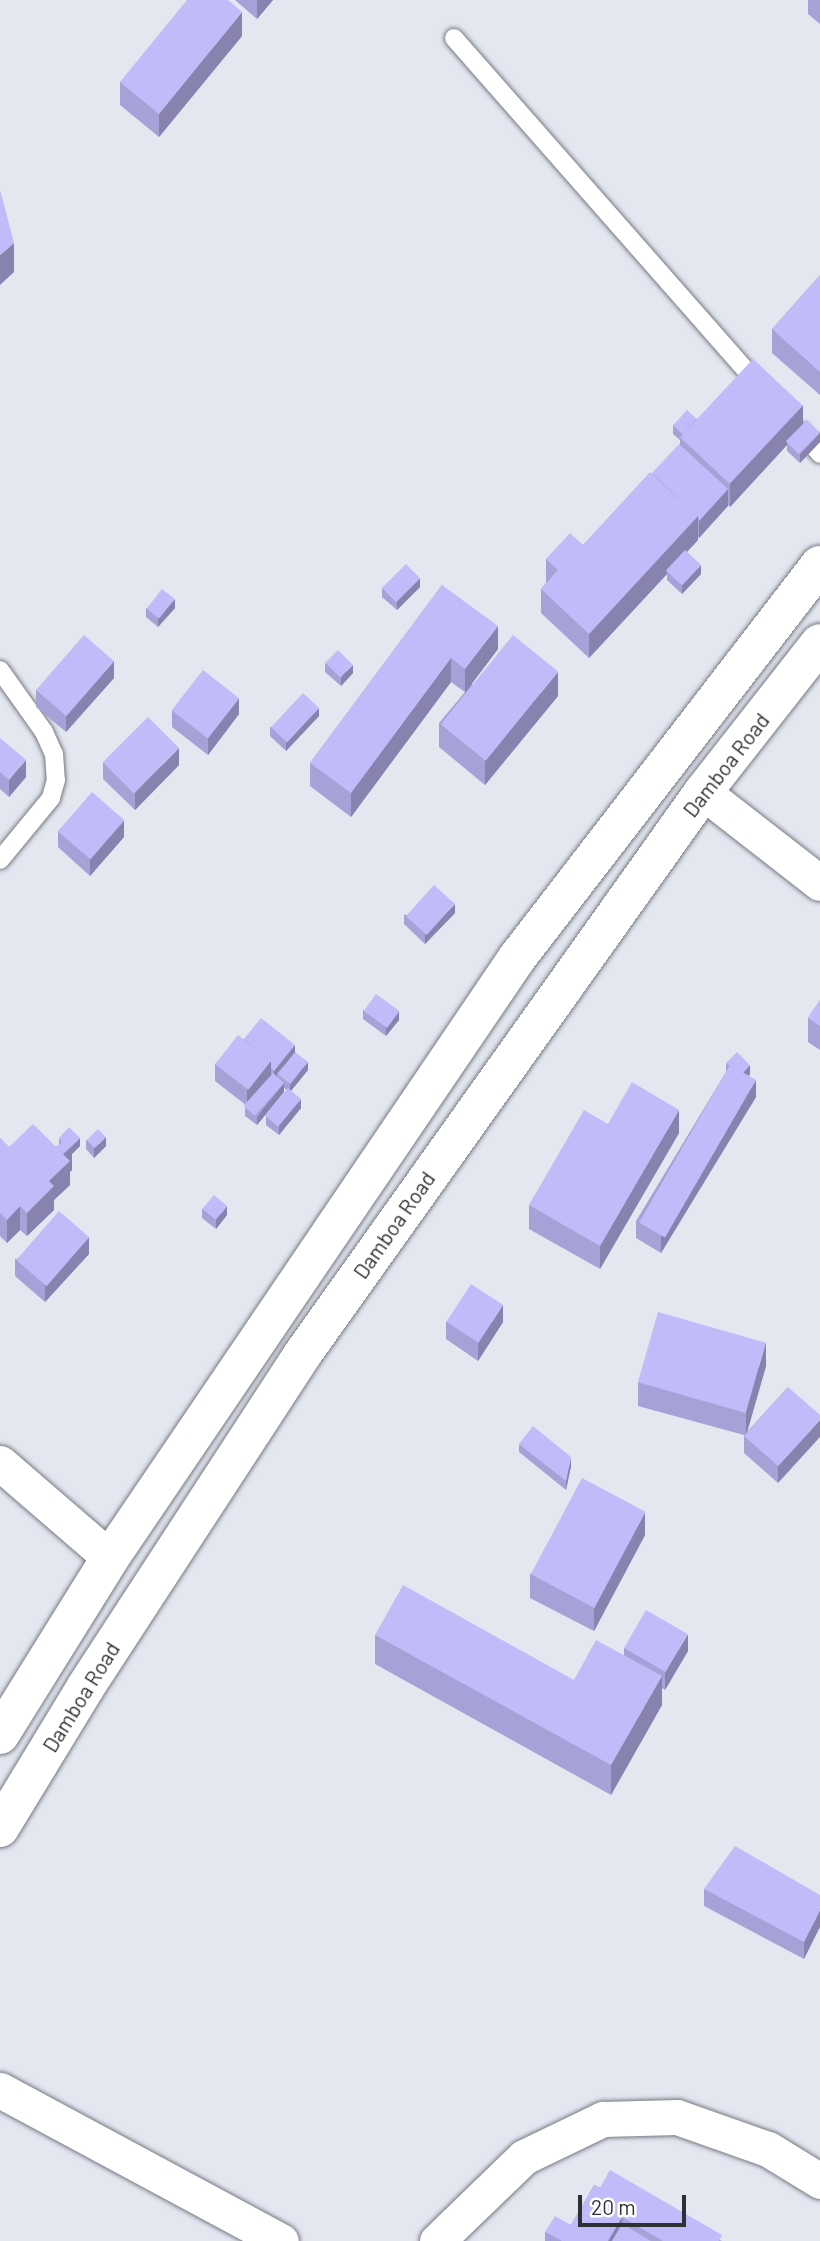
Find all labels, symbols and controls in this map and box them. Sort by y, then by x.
street label: Damboa Road [678,708,774,822]
street label: Damboa Road [348,1167,440,1283]
street label: Damboa Road [37,1637,125,1757]
scale bar [582,2182,690,2226]
text: 20 m [591,2194,636,2219]

